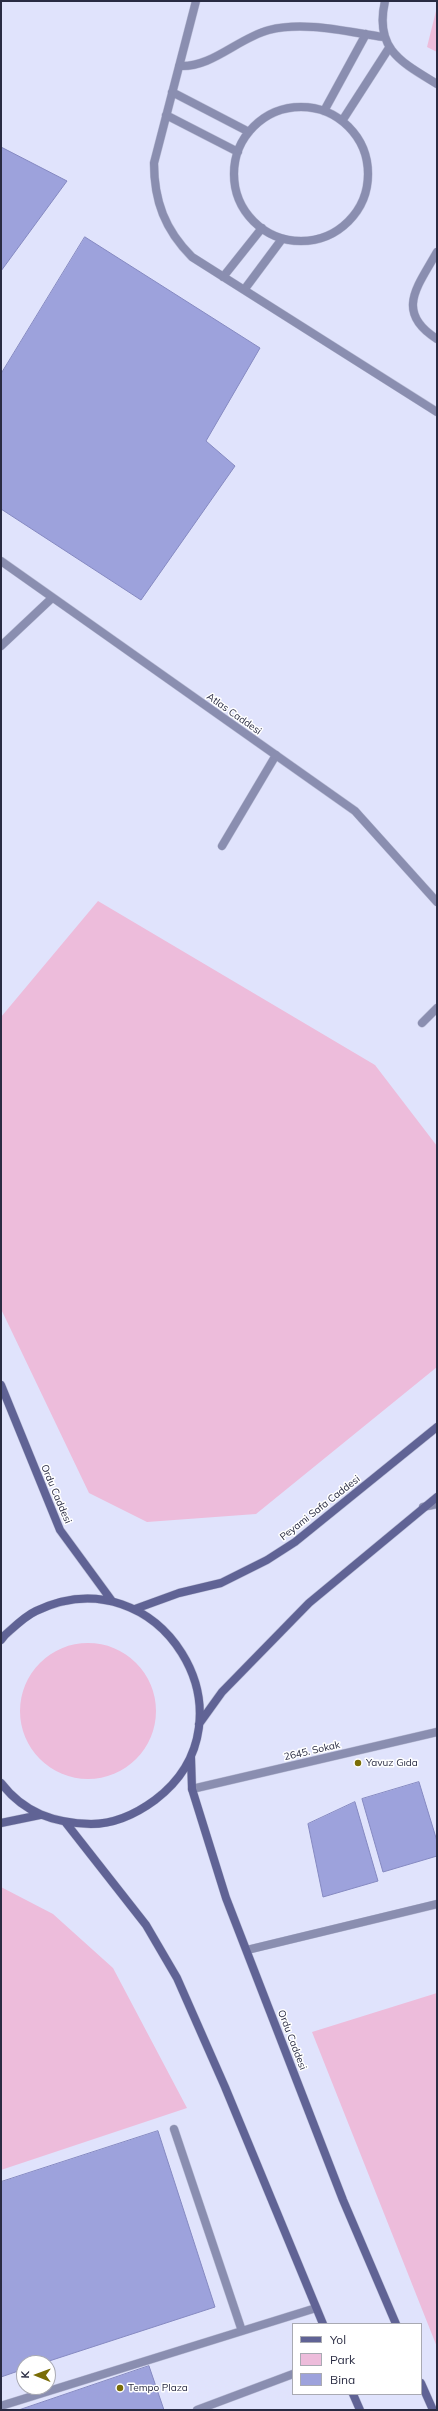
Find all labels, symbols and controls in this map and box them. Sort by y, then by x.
street label: Atlas Caddesi [204,691,264,737]
street label: Ordu Caddesi [38,1463,74,1525]
street label: Peyami Safa Caddesi [278,1473,362,1543]
street label: 2645. Sokak [283,1739,341,1763]
place label: Yavuz Gıda [366,1757,418,1769]
marker: Yavuz Gıda [353,1758,363,1768]
street label: Ordu Caddesi [275,2008,309,2072]
legend [292,2323,422,2395]
text: Yol [330,2332,346,2347]
text: Park [330,2352,355,2367]
north arrow [16,2355,56,2395]
text: K [18,2371,32,2379]
text: Bina [330,2372,355,2387]
place label: Tempo Plaza [128,2382,188,2394]
marker: Tempo Plaza [115,2383,125,2393]

